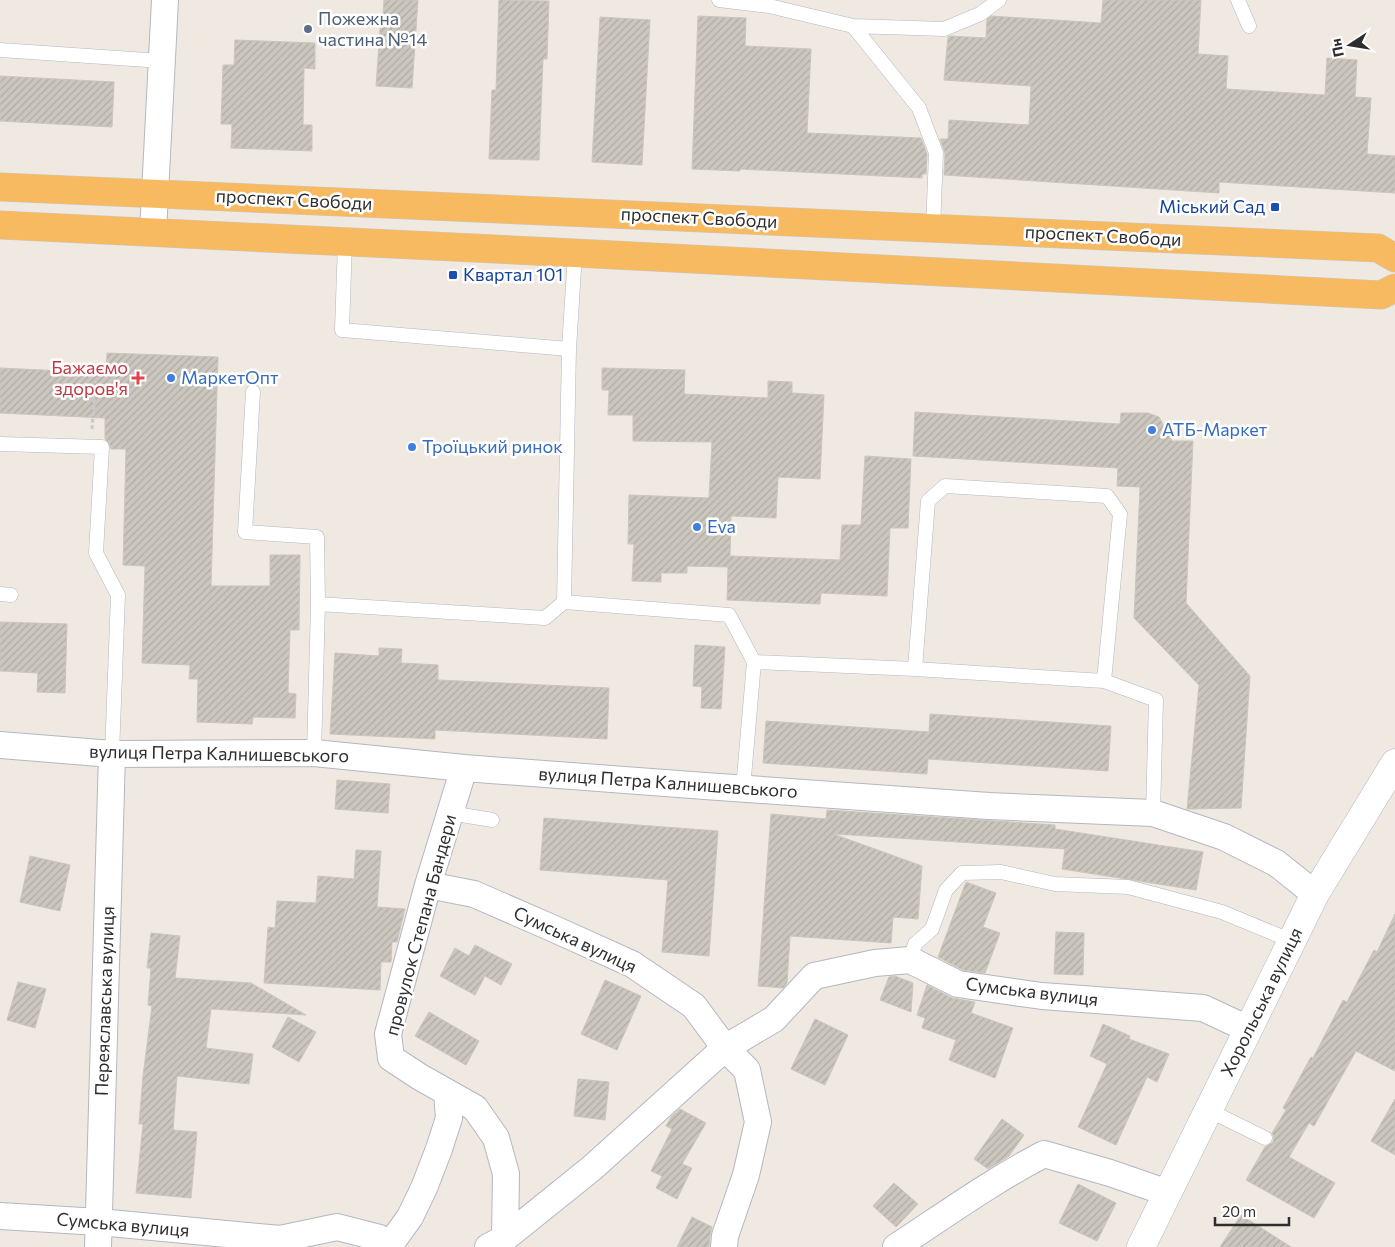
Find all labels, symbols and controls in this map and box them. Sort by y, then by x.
place label: Пожежна частина №14 [318,7,427,50]
north arrow [1325,20,1375,70]
marker: Пожежна частина №14 [302,23,314,35]
text: Пн [1327,37,1347,59]
street label: проспект Свободи [215,184,373,214]
place label: Міський Сад [1159,195,1265,217]
marker: Міський Сад [1269,201,1281,213]
street label: проспект Свободи [620,202,778,232]
street label: проспект Свободи [1024,220,1182,250]
place label: Квартал 101 [463,263,563,285]
marker: Квартал 101 [447,269,459,281]
place label: Бажаємо здоров'я [51,356,128,399]
place label: МаркетОпт [181,366,279,388]
marker: Бажаємо здоров'я [132,372,144,384]
marker: МаркетОпт [165,372,177,384]
place label: АТБ-Маркет [1162,418,1268,440]
marker: АТБ-Маркет [1146,424,1158,436]
place label: Троїцький ринок [422,435,563,457]
marker: Троїцький ринок [406,441,418,453]
place label: Eva [707,515,736,537]
marker: Eva [691,521,703,533]
street label: вулиця Петра Калнишевського [89,740,349,766]
street label: вулиця Петра Калнишевського [538,762,799,802]
street label: провулок Степана Бандери [380,812,460,1038]
street label: Сумська вулиця [510,901,641,977]
street label: Переяславська вулиця [90,906,118,1096]
street label: Хорольська вулиця [1216,924,1307,1079]
street label: Сумська вулиця [965,972,1100,1010]
scale bar [1215,1194,1289,1226]
text: 20 m [1222,1202,1256,1220]
street label: Сумська вулиця [56,1207,190,1241]

